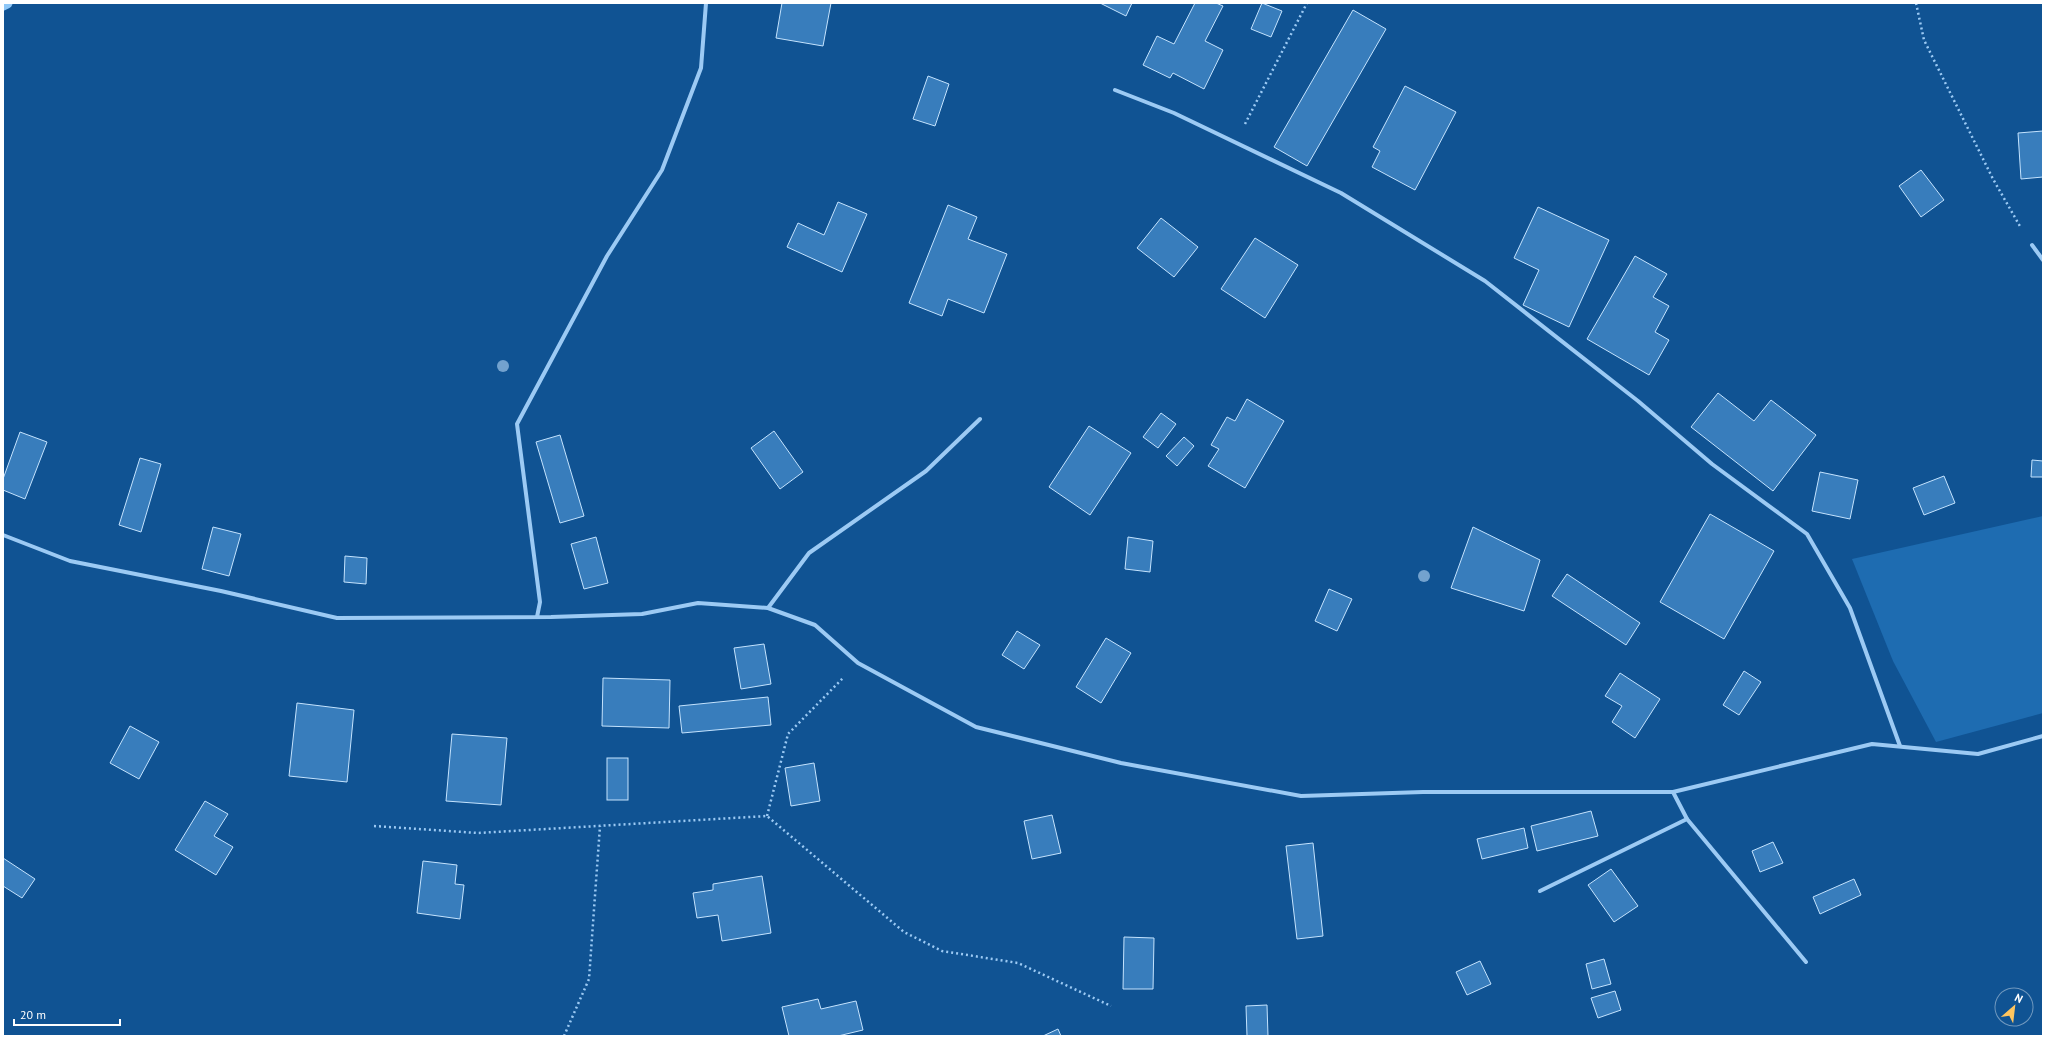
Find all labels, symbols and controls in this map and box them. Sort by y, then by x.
north arrow [1994,987,2034,1027]
text: N [2012,990,2025,1006]
scale bar [14,1001,120,1027]
text: 20 m [20,1007,46,1022]

